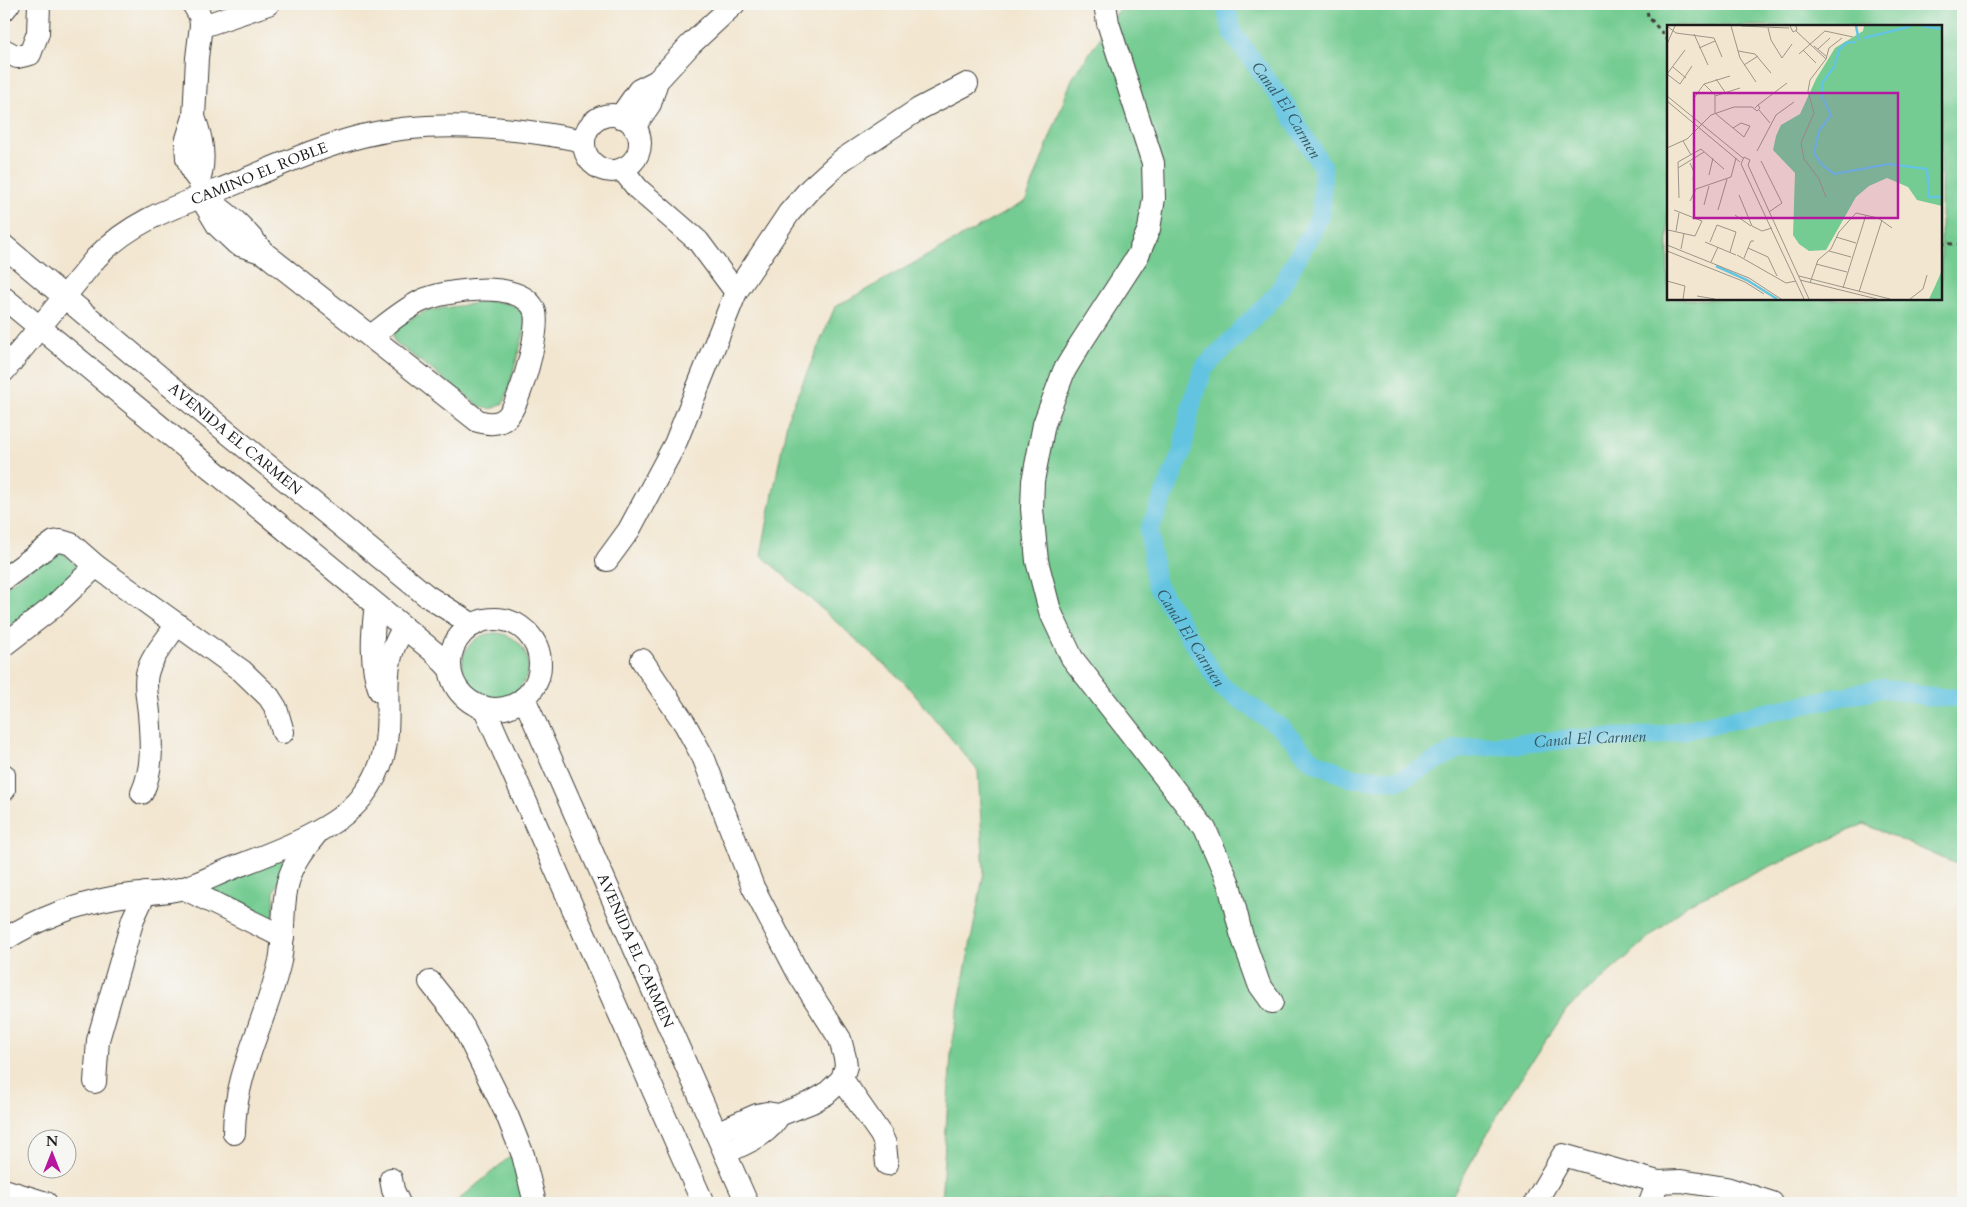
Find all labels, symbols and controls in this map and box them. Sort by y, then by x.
inset map [1667,25,1942,300]
water label: Canal El Carmen [1246,57,1326,163]
street label: CAMINO EL ROBLE [188,137,330,210]
street label: AVENIDA EL CARMEN [164,378,306,500]
water label: Canal El Carmen [1151,585,1230,691]
water label: Canal El Carmen [1533,725,1646,753]
street label: AVENIDA EL CARMEN [593,870,678,1031]
north arrow [28,1130,78,1180]
text: N [46,1132,58,1151]

